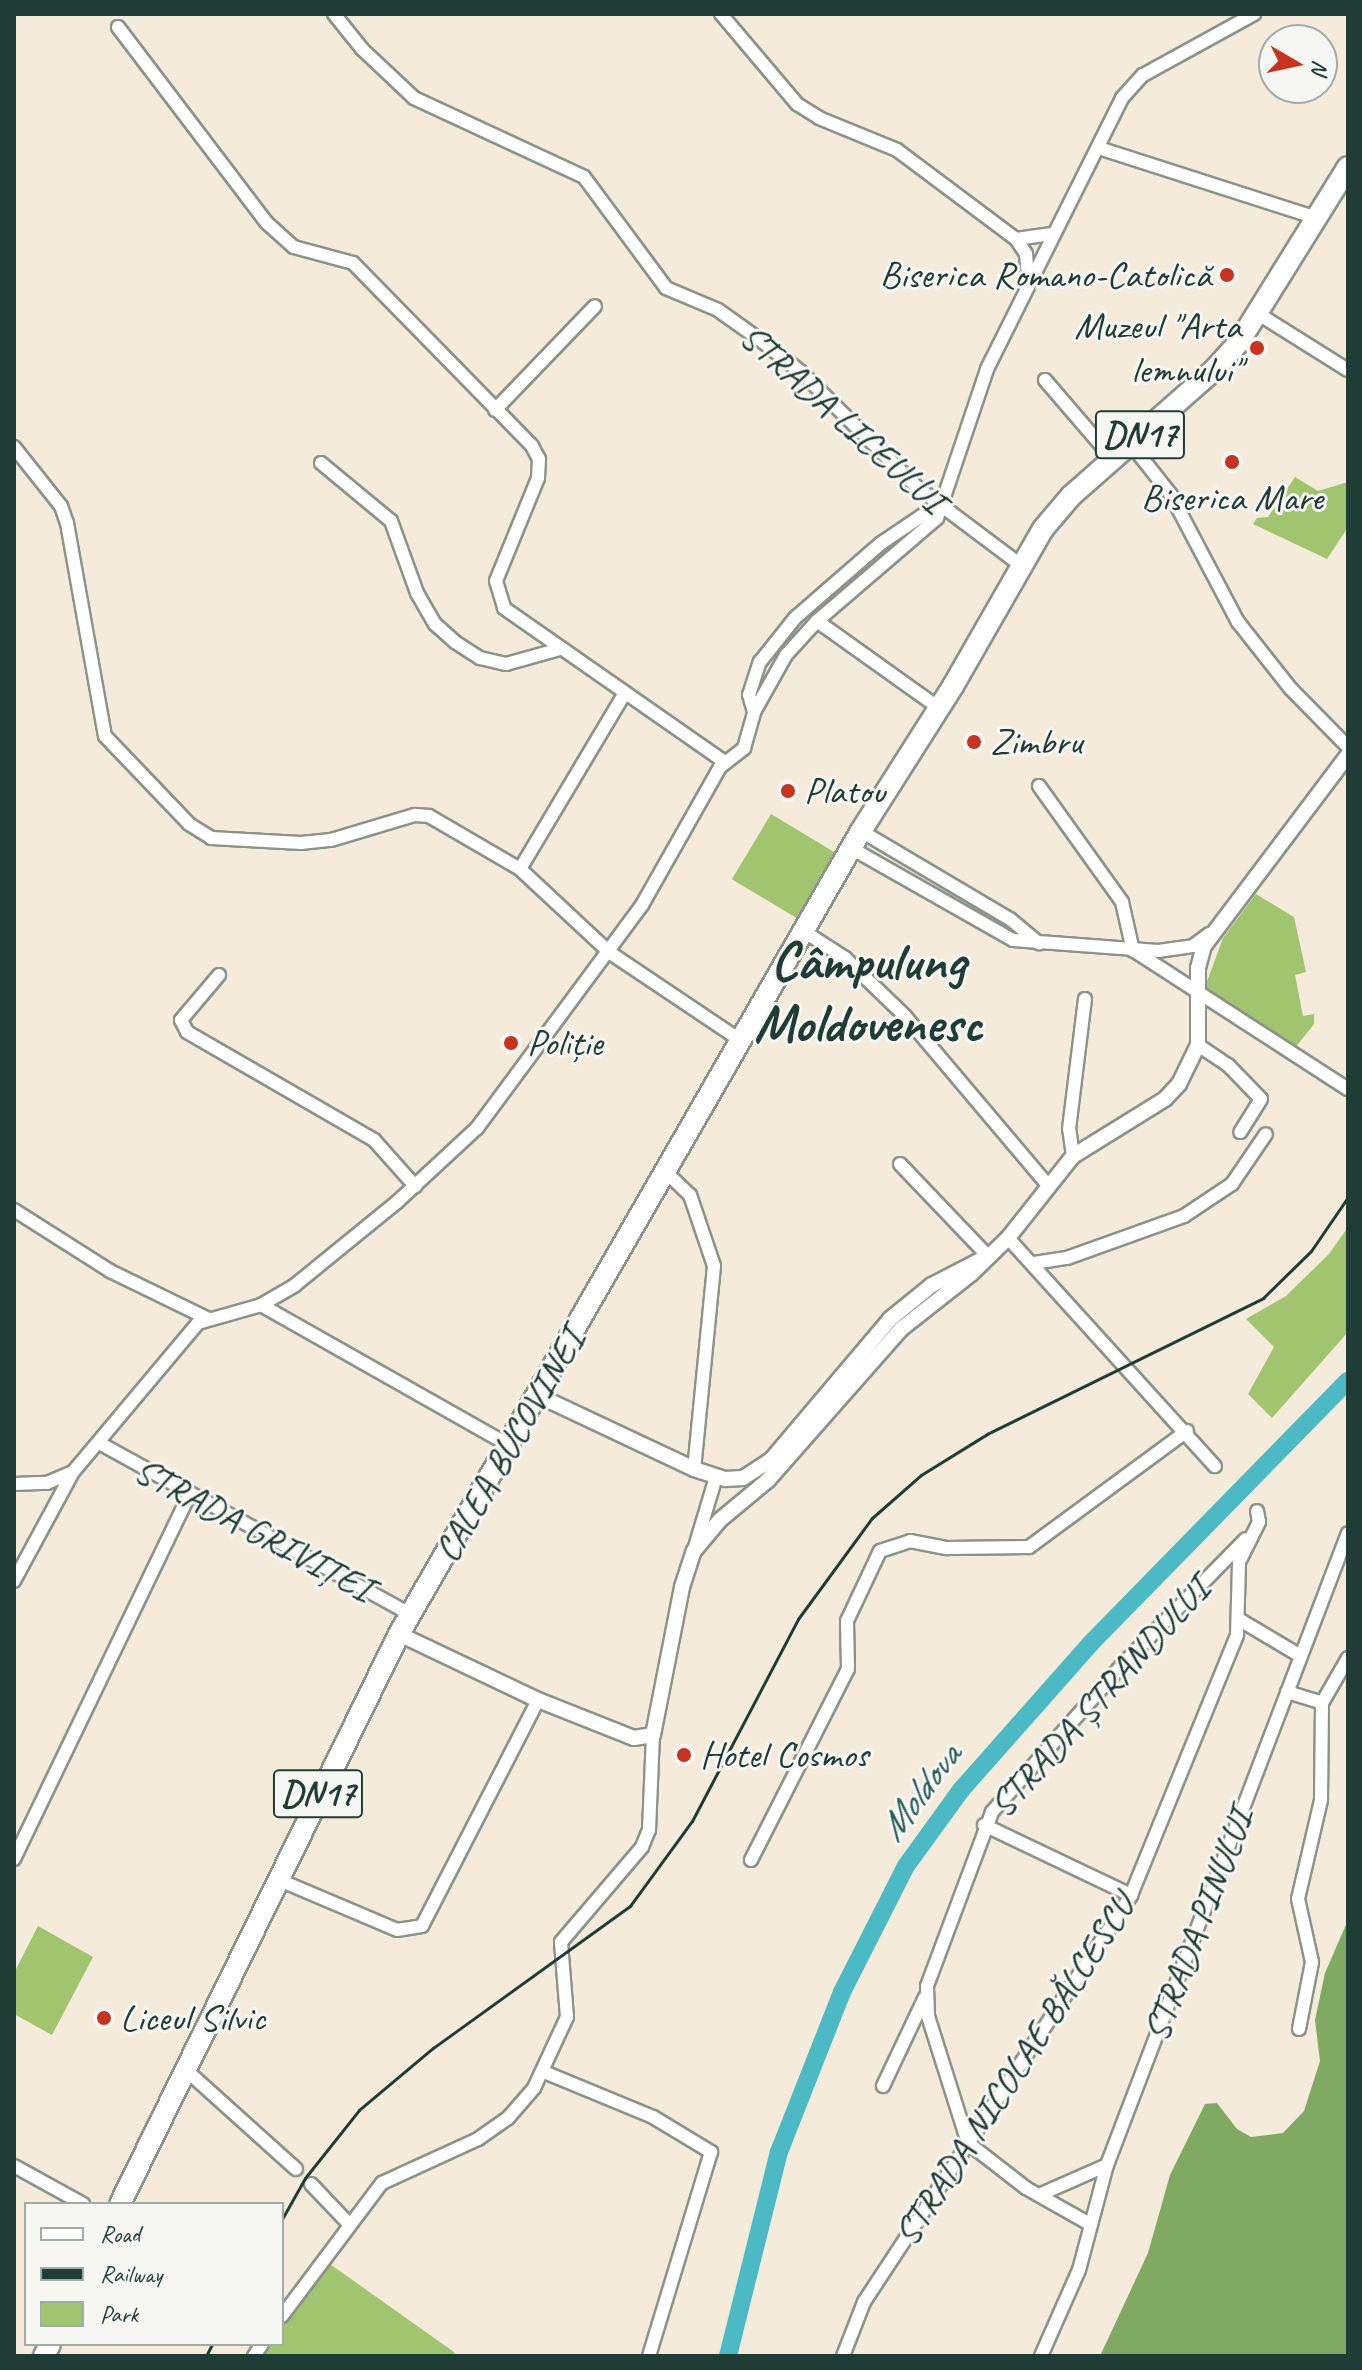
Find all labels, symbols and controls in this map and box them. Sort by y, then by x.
north arrow [1258,24,1338,104]
text: N [1305,59,1335,76]
place label: Biserica Romano-Catolică [880,252,1211,298]
marker: Biserica Romano-Catolică [1218,266,1236,284]
place label: Muzeul "Arta lemnului" [1074,303,1241,392]
street label: STRADA LICEULUI [732,315,954,521]
marker: Muzeul "Arta lemnului" [1248,339,1266,357]
road number: DN17 [1094,403,1186,467]
marker: Biserica Mare [1223,453,1241,471]
place label: Biserica Mare [1140,475,1324,521]
place label: Zimbru [990,719,1082,765]
marker: Zimbru [965,733,983,751]
place label: Platou [804,768,885,814]
marker: Platou [779,782,797,800]
district label: Câmpulung Moldovenesc [754,929,982,1056]
place label: Poliție [527,1020,602,1066]
marker: Poliție [502,1034,520,1052]
street label: CALEA BUCOVINEI [424,1320,594,1570]
street label: STRADA GRIVIȚEI [127,1447,381,1611]
street label: STRADA ȘTRANDULUI [979,1567,1219,1827]
place label: Hotel Cosmos [700,1732,869,1778]
water label: Moldova [867,1734,971,1850]
marker: Hotel Cosmos [675,1746,693,1764]
road number: DN17 [272,1762,364,1826]
street label: STRADA PINULUI [1133,1802,1263,2048]
street label: STRADA NICOLAE BĂLCESCU [884,1886,1144,2254]
place label: Liceul Silvic [120,1995,266,2041]
marker: Liceul Silvic [95,2009,113,2027]
legend [24,2202,284,2346]
text: Road [100,2219,140,2249]
text: Railway [100,2259,162,2289]
text: Park [100,2299,138,2329]

